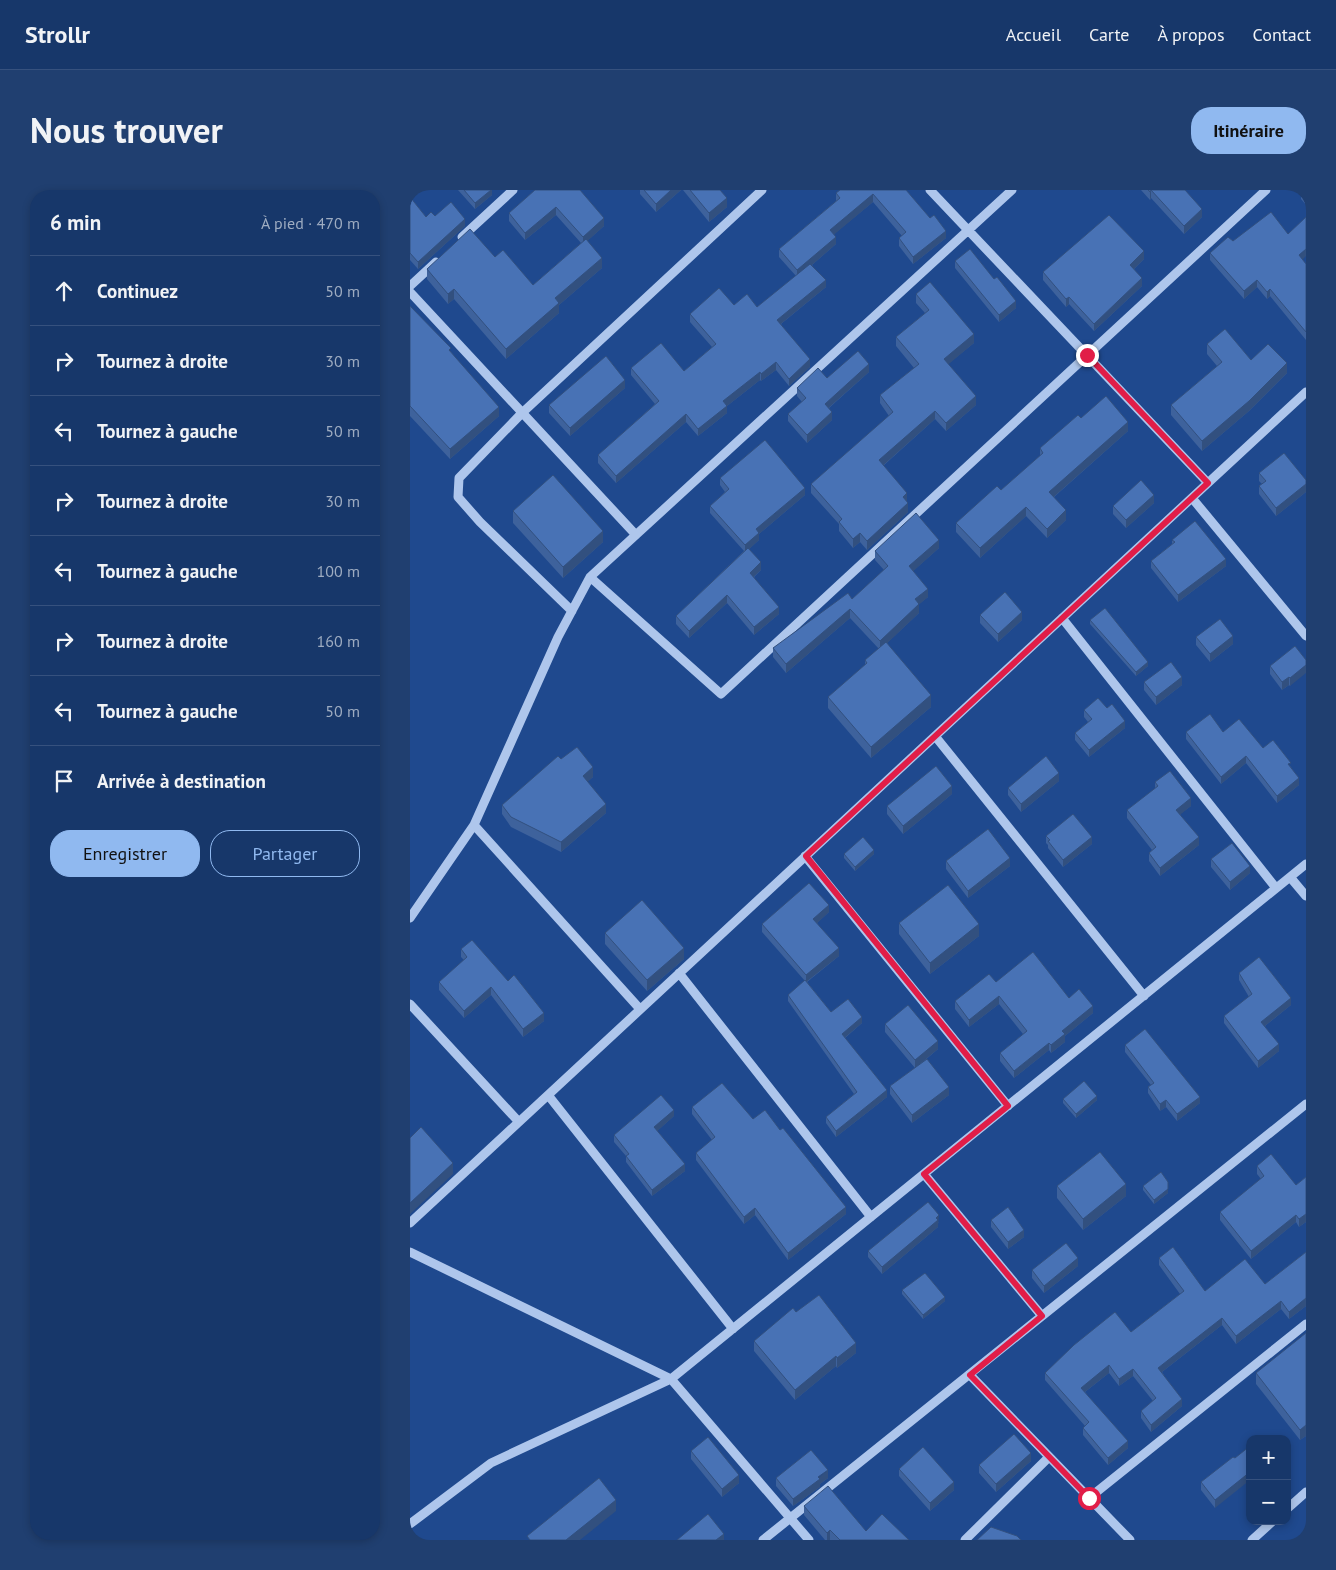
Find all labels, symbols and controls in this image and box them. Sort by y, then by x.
text: Strollr [25,19,90,50]
text: Accueil [1006,23,1061,46]
text: Carte [1089,23,1130,46]
text: À propos [1158,23,1225,46]
text: Contact [1253,23,1311,46]
text: Nous trouver [30,107,223,153]
button: Itinéraire [1191,107,1306,154]
text: 6 min [50,209,101,236]
text: À pied · 470 m [261,213,360,233]
icon: ahead [50,277,78,305]
text: Continuez [97,279,178,303]
text: 50 m [325,281,360,301]
route end [1076,344,1099,367]
icon: right [50,347,78,375]
text: Tournez à droite [97,349,228,373]
text: 30 m [325,351,360,371]
icon: left [50,417,78,445]
text: Tournez à gauche [97,419,238,443]
text: 50 m [325,421,360,441]
icon: right [50,487,78,515]
text: Tournez à droite [97,489,228,513]
text: 30 m [325,491,360,511]
icon: left [50,557,78,585]
text: Tournez à gauche [97,559,238,583]
text: 100 m [317,561,360,581]
icon: right [50,627,78,655]
text: Tournez à droite [97,629,228,653]
text: 160 m [317,631,360,651]
icon: left [50,697,78,725]
text: Tournez à gauche [97,699,238,723]
text: 50 m [325,701,360,721]
icon: arrive [50,767,78,795]
text: Arrivée à destination [97,769,266,793]
button: Enregistrer [50,830,200,877]
button: Partager [210,830,360,877]
map controls [1246,1435,1291,1525]
button: + [1246,1435,1291,1480]
button: − [1246,1480,1291,1525]
route start [1078,1487,1101,1510]

